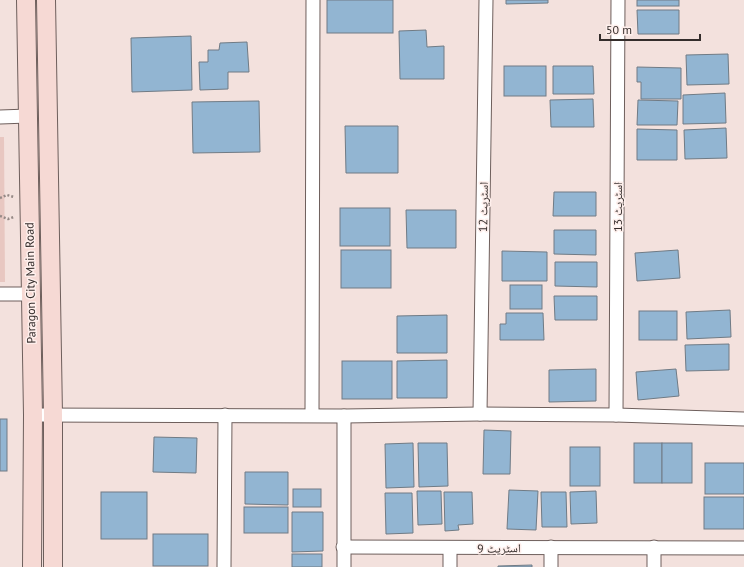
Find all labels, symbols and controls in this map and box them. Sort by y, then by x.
scale bar [600,16,700,42]
text: 50 m [606,22,632,37]
street label: اسٹریٹ 12 [475,182,491,232]
street label: اسٹریٹ 13 [610,182,625,232]
street label: Paragon City Main Road [21,222,39,344]
street label: اسٹریٹ 9 [477,540,521,556]

